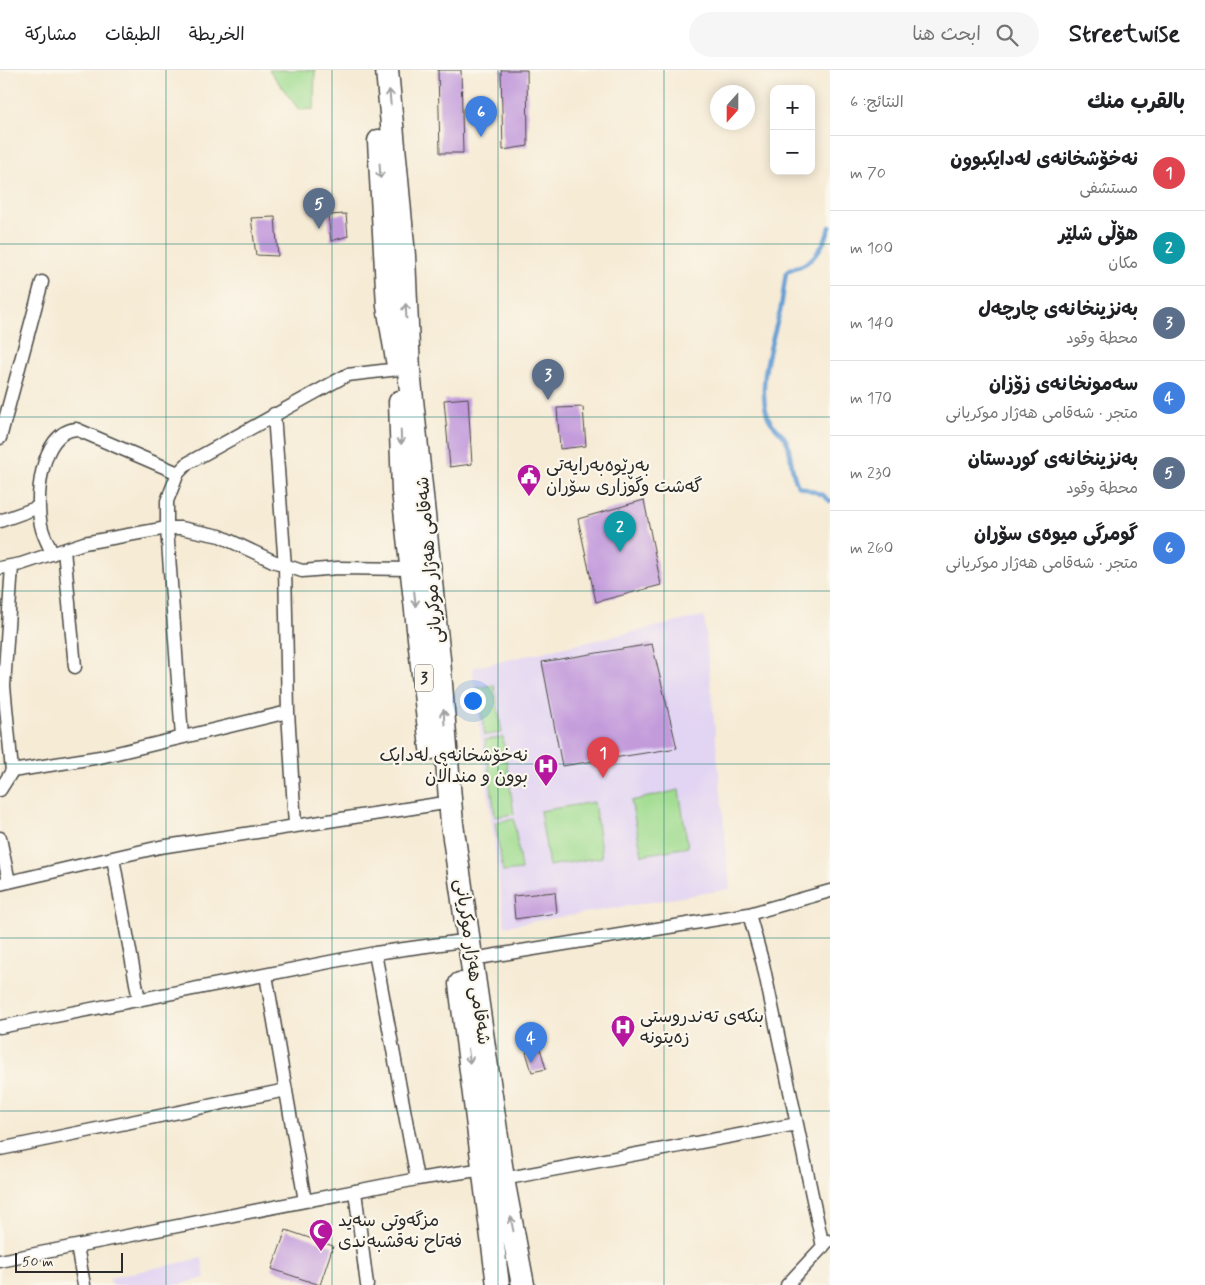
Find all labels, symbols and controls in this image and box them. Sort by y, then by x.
search box [689,12,1039,57]
text: Streetwise [1069,19,1180,50]
icon: search [993,21,1021,49]
text: ابحث هنا [912,22,981,47]
text: مشاركة [25,23,77,47]
text: الطبقات [105,23,161,47]
text: الخريطة [189,23,245,47]
north arrow [710,85,755,130]
map controls [770,85,815,175]
button: + [770,85,815,130]
text: بالقرب منك [1087,88,1185,116]
one-way arrow [385,89,394,105]
text: النتائج: 6 [850,92,904,113]
pin: 6 [465,96,497,137]
button: − [770,130,815,175]
text: نەخۆشخانەی لەدایکبوون [950,147,1138,172]
one-way arrow [376,163,385,179]
text: 70 m [850,163,886,184]
text: 1 [1165,163,1173,184]
text: مستشفى [1079,178,1138,199]
pin: 5 [303,188,335,229]
text: هۆڵی شلێر [1059,222,1138,247]
text: 100 m [850,238,893,259]
text: 2 [1165,238,1173,259]
text: مكان [1108,253,1138,274]
text: بەنزینخانەی چارچەل [978,297,1138,322]
one-way arrow [402,303,411,319]
text: 140 m [850,313,894,334]
text: 3 [1165,313,1173,334]
text: محطة وقود [1066,328,1138,349]
pin: 3 [532,359,564,400]
text: سەمونخانەی زۆزان [989,372,1138,397]
text: 170 m [850,388,892,409]
text: 4 [1164,388,1174,409]
text: متجر · شەقامی ھەژار موکریانی [946,403,1138,424]
one-way arrow [396,428,406,445]
text: بەنزینخانەی كوردستان [968,447,1138,472]
place label: بەڕێوەبەرایەتی گەشت وگوزاری سۆران [546,454,703,499]
public building icon: بەڕێوەبەرایەتی گەشت وگوزاری سۆران [516,463,542,497]
text: 230 m [850,463,891,484]
text: 5 [1164,463,1174,484]
street label: شەقامی ھەژار موکریانی [411,476,449,644]
text: محطة وقود [1066,478,1138,499]
pin: 2 [604,511,636,552]
text: گومرگی میوەی سۆران [974,522,1138,547]
text: 260 m [850,538,893,559]
text: 6 [1165,538,1173,559]
text: متجر · شەقامی ھەژار موکریانی [946,553,1138,574]
one-way arrow [410,591,420,607]
road number: 3 [415,664,433,692]
your location [460,688,486,714]
one-way arrow [439,709,448,725]
pin: 1 [587,737,619,778]
place label: نەخۆشخانەی لەدایک بوون و منداڵان [379,744,528,789]
hospital icon: نەخۆشخانەی لەدایک بوون و منداڵان [533,753,559,787]
street label: شەقامی ھەژار موکریانی [448,877,496,1047]
place label: بنکەی تەندروستی زەیتونە [640,1005,764,1050]
hospital icon: بنکەی تەندروستی زەیتونە [610,1014,636,1048]
pin: 4 [515,1022,547,1063]
one-way arrow [464,1047,474,1063]
place label: مزگەوتی سەید فەتاح نەقشبەندی [338,1209,462,1254]
one-way arrow [507,1217,516,1233]
mosque icon: مزگەوتی سەید فەتاح نەقشبەندی [308,1218,334,1252]
scale bar [15,1250,122,1273]
text: 50 m [22,1253,53,1271]

